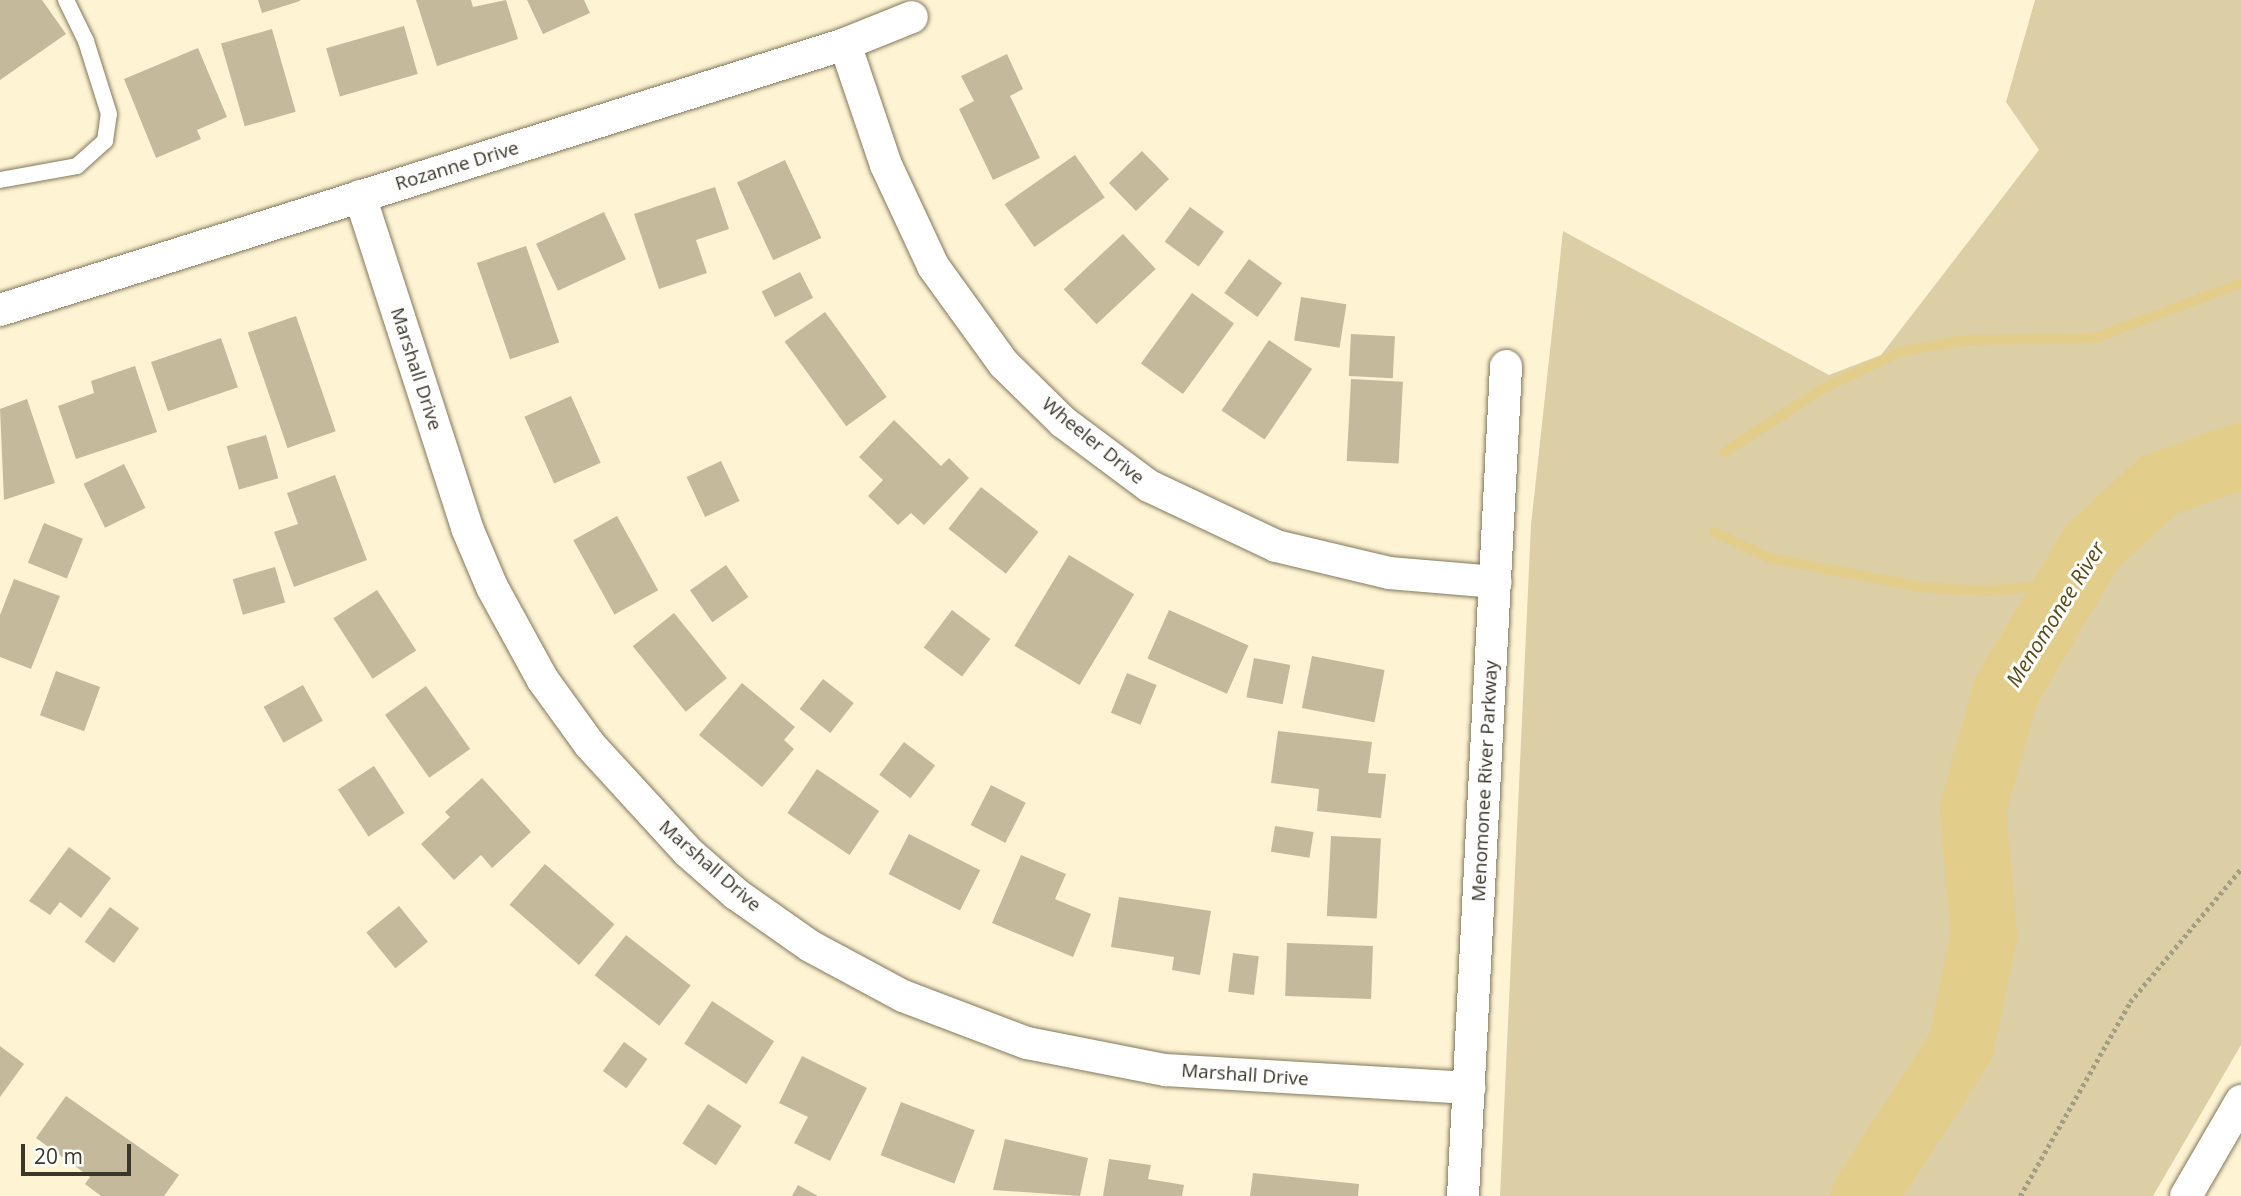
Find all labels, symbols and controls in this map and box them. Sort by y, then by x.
street label: Rozanne Drive [392,136,522,196]
street label: Marshall Drive [385,305,447,433]
street label: Wheeler Drive [1037,393,1149,489]
water label: Menomonee River [2000,537,2110,691]
street label: Menomonee River Parkway [1467,660,1503,902]
street label: Marshall Drive [654,816,766,916]
street label: Marshall Drive [1181,1059,1309,1091]
scale bar [24,1130,135,1174]
text: 20 m [34,1142,83,1170]

